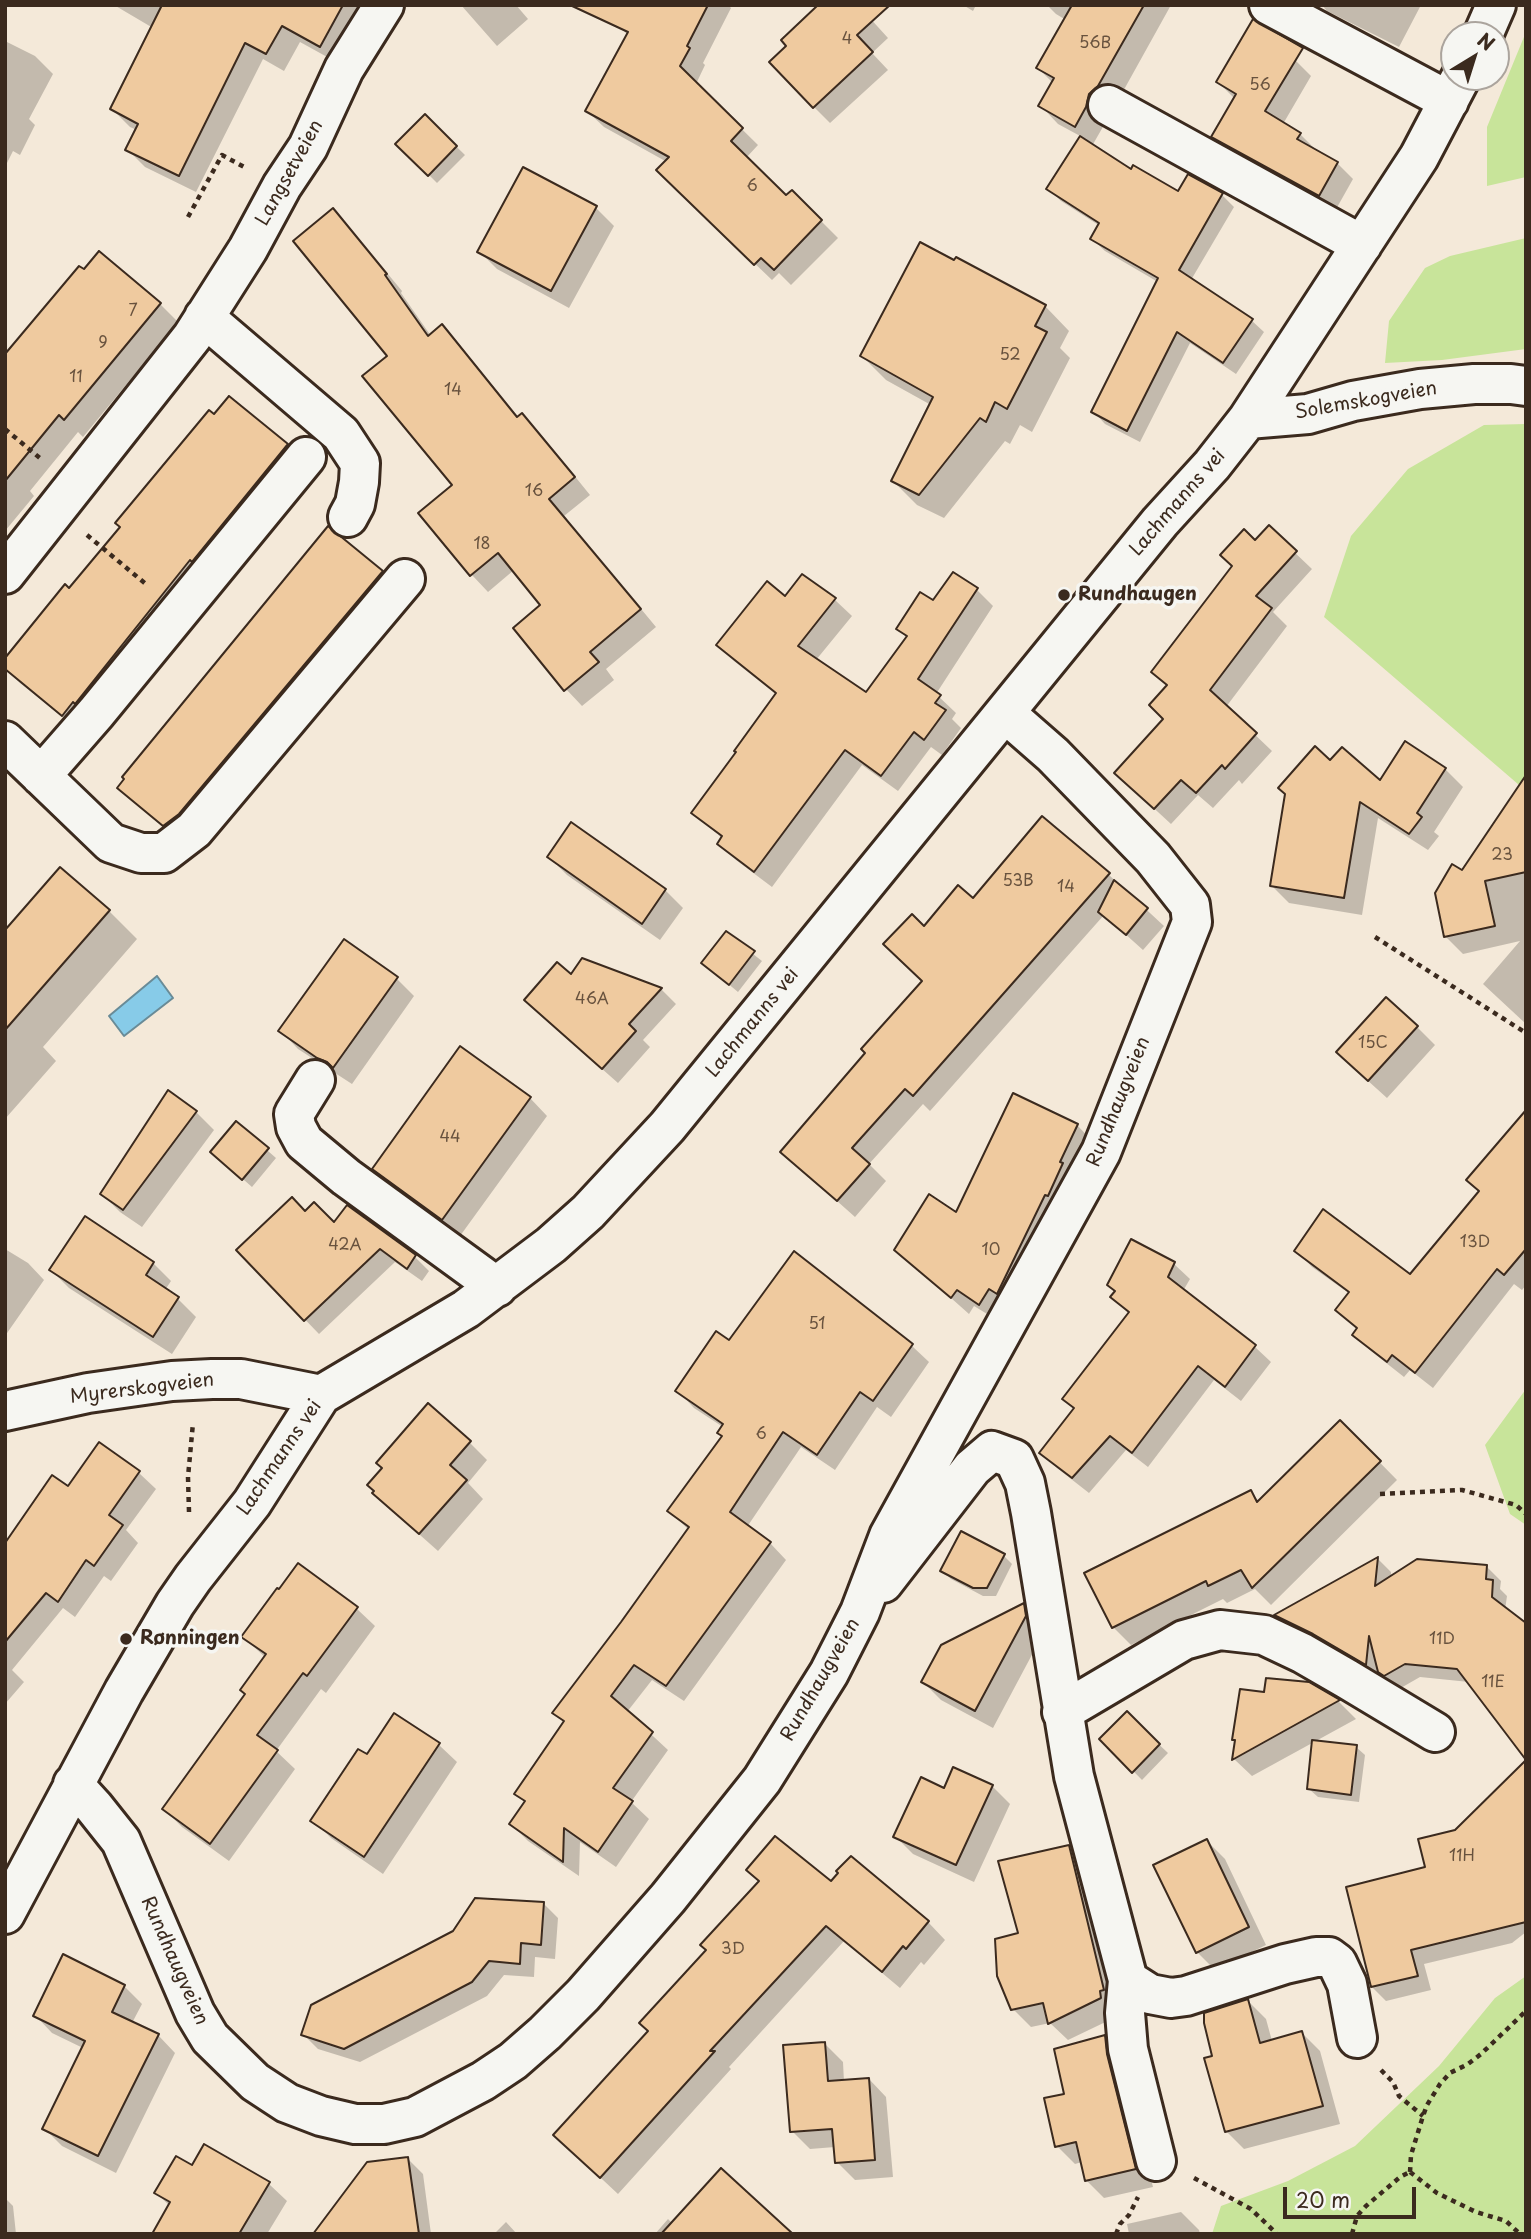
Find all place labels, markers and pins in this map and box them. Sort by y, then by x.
place label: Rundhaugen [1078,584,1197,606]
marker: Rundhaugen [1056,587,1072,603]
place label: Rønningen [140,1628,240,1650]
marker: Rønningen [118,1631,134,1647]

